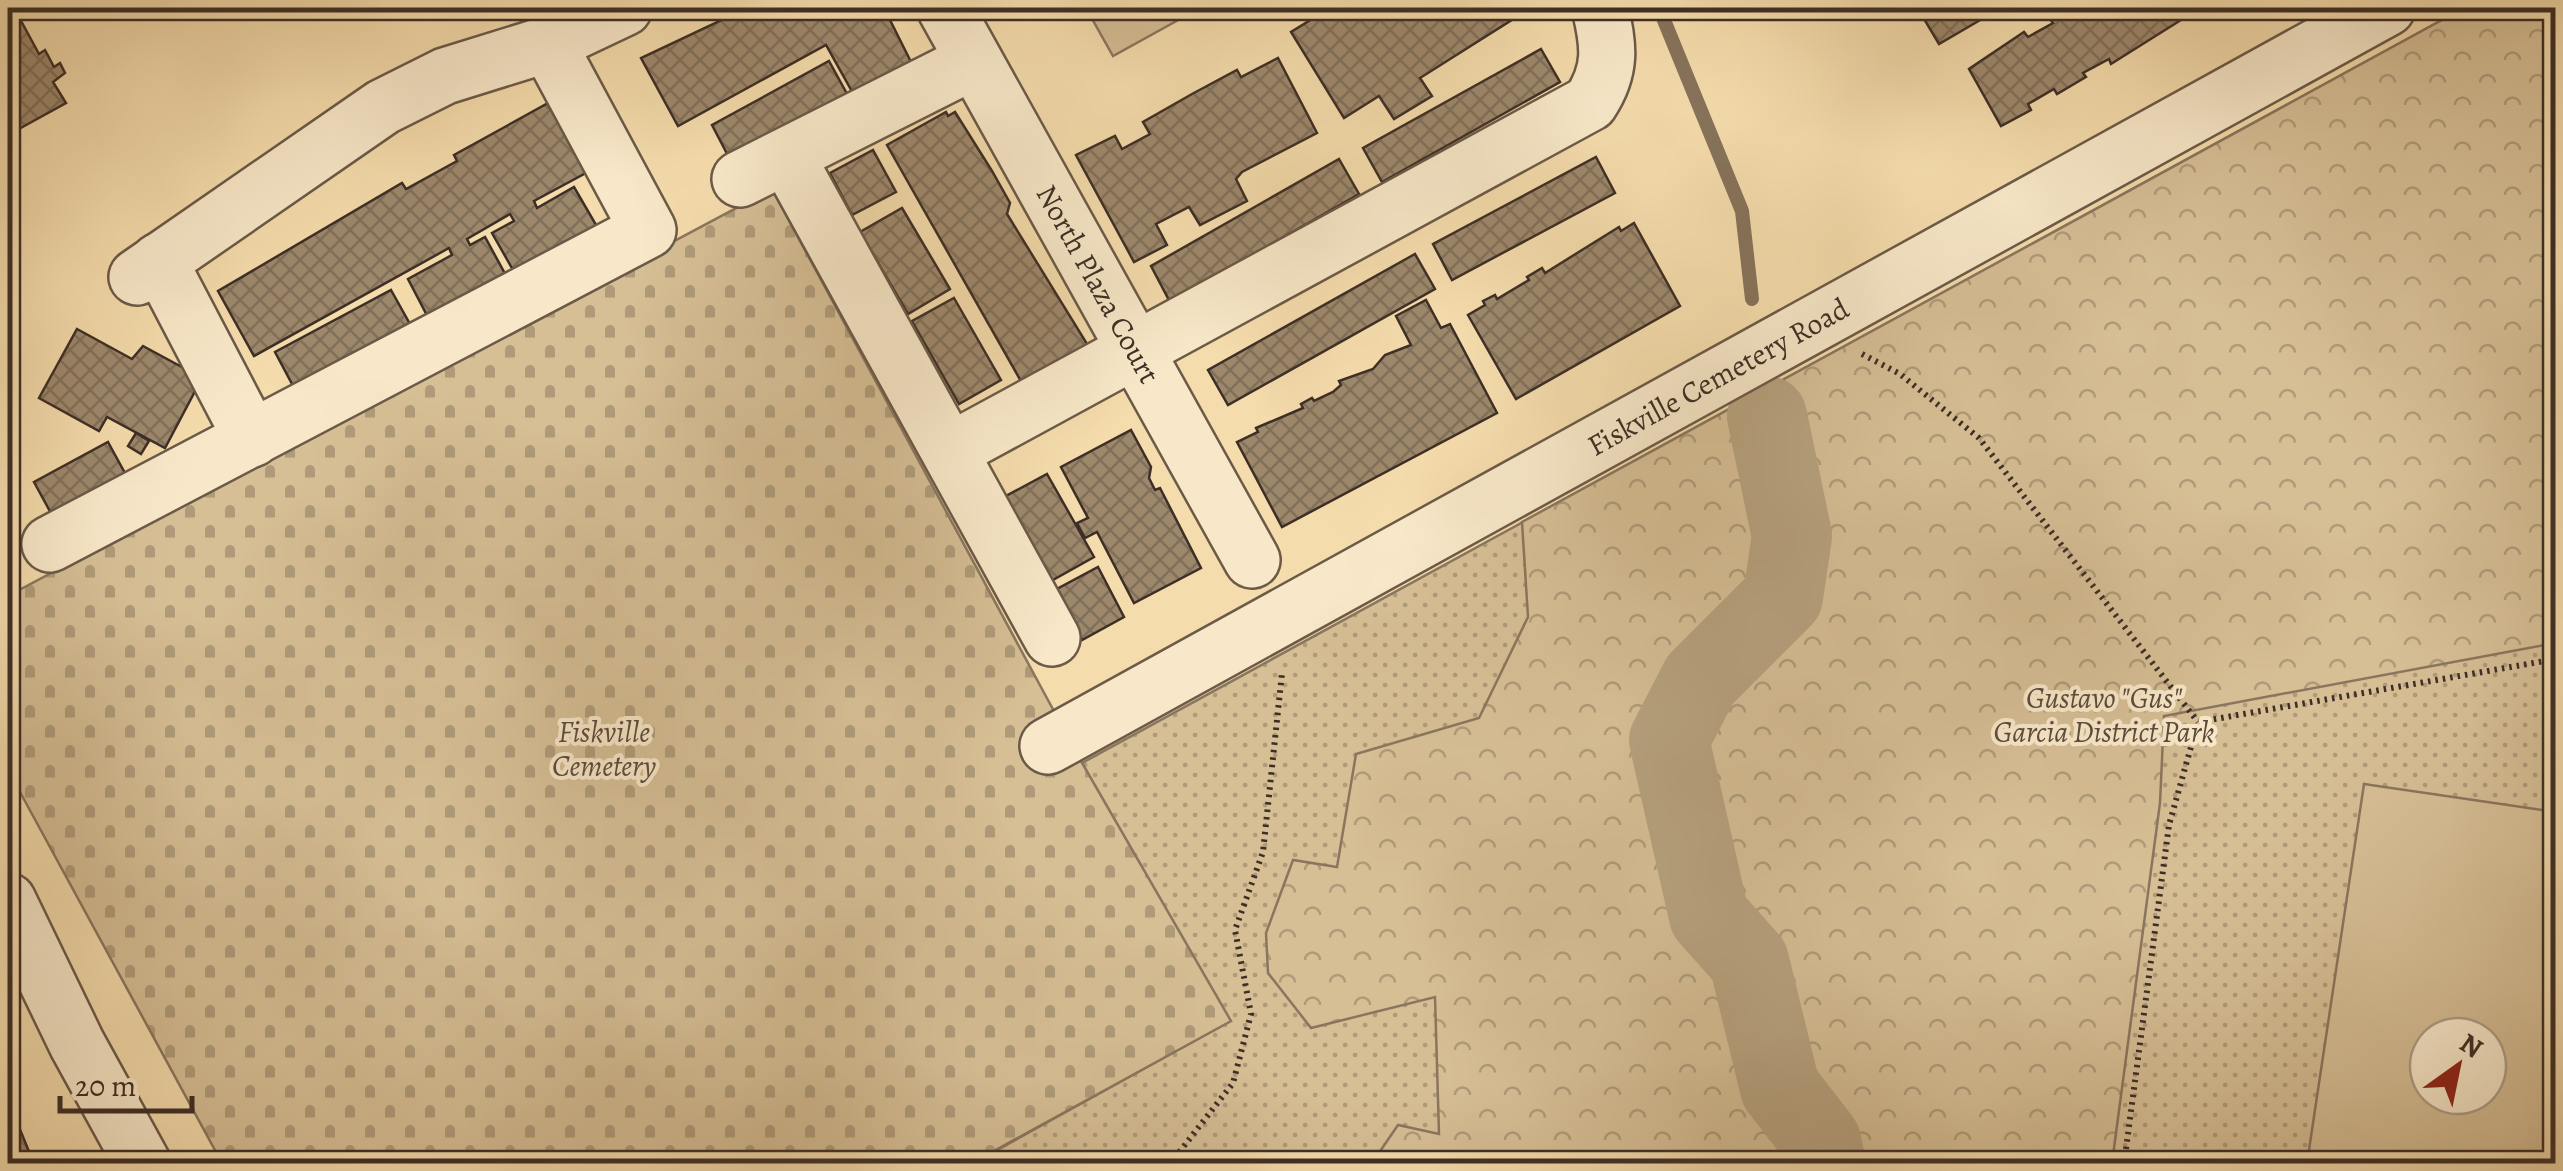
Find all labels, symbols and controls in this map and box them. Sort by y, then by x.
street label: North Plaza Court [1027,177,1169,391]
street label: Fiskville Cemetery Road [1580,288,1857,466]
park label: Gustavo "Gus" Garcia District Park [1994,678,2214,752]
park label: Fiskville Cemetery [552,712,656,786]
north arrow [2408,1016,2508,1116]
text: N [2452,1024,2490,1067]
scale bar [60,1051,192,1113]
text: 20 m [75,1066,136,1106]

